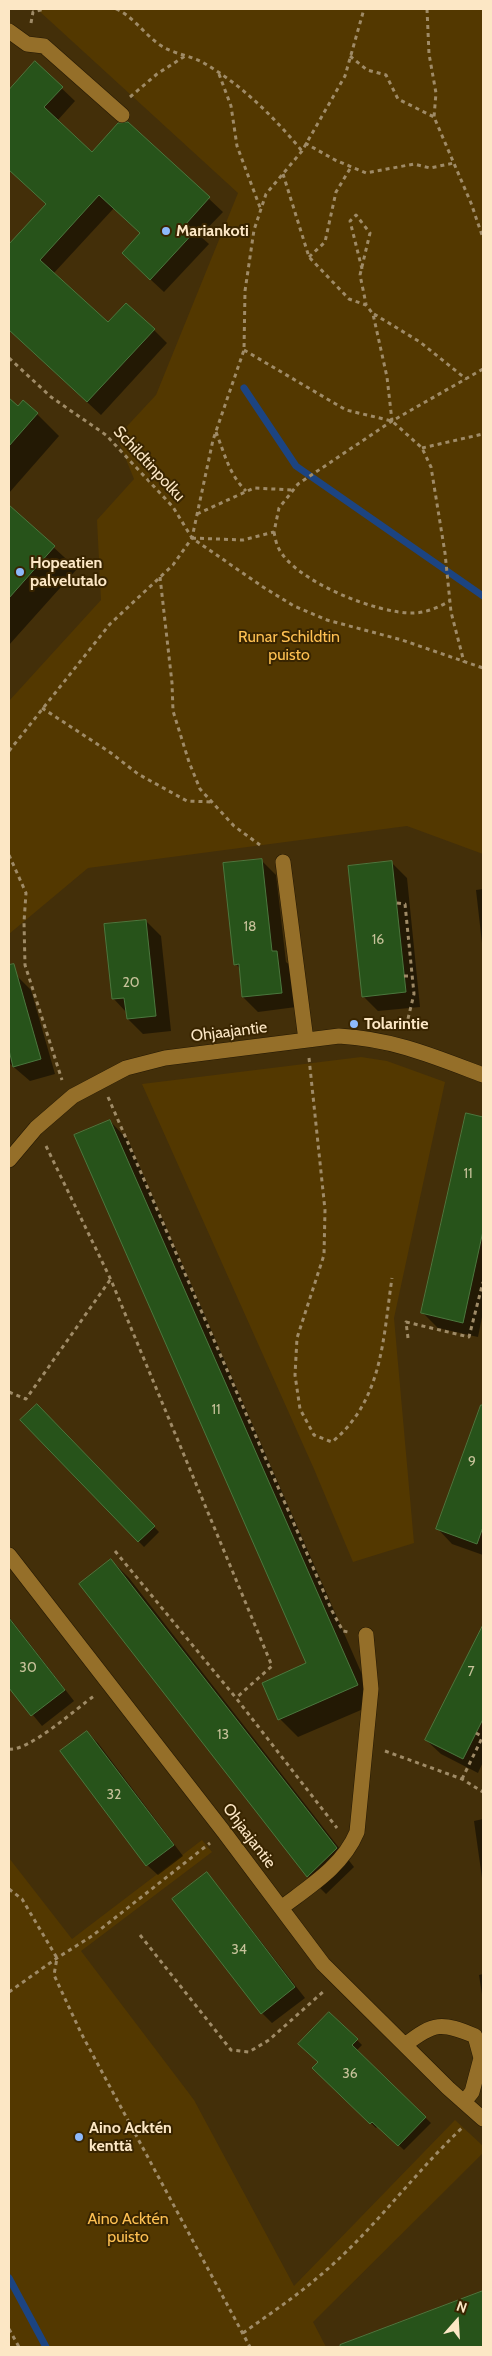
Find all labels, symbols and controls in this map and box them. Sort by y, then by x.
place label: Mariankoti [176,221,249,241]
marker: Mariankoti [160,225,172,237]
street label: Schildtinpolku [109,422,189,506]
place label: Hopeatien palvelutalo [30,553,107,591]
marker: Hopeatien palvelutalo [14,566,26,578]
park label: Runar Schildtin puisto [238,627,340,665]
house number: 18 [243,919,257,935]
house number: 16 [372,932,384,948]
house number: 20 [122,975,140,991]
place label: Tolarintie [364,1014,428,1034]
street label: Ohjaajantie [190,1018,268,1046]
marker: Tolarintie [348,1018,360,1030]
house number: 11 [463,1166,473,1182]
house number: 11 [211,1402,221,1418]
house number: 9 [468,1454,476,1470]
house number: 30 [19,1660,37,1676]
house number: 7 [467,1664,475,1680]
house number: 13 [217,1727,229,1743]
house number: 32 [107,1787,121,1803]
street label: Ohjaajantie [218,1800,280,1872]
house number: 34 [231,1942,247,1958]
house number: 36 [342,2066,358,2082]
place label: Aino Acktén kenttä [89,2118,172,2156]
marker: Aino Acktén kenttä [73,2131,85,2143]
park label: Aino Acktén puisto [87,2209,169,2247]
north arrow [432,2296,482,2346]
text: N [454,2297,469,2317]

